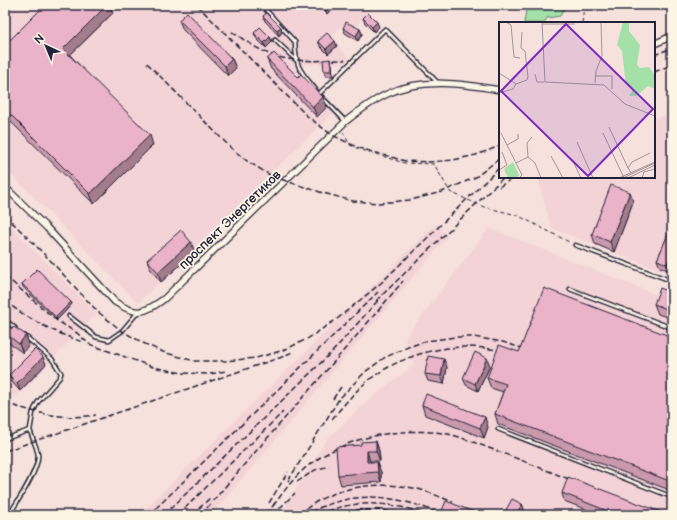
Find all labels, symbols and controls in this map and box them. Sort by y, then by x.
inset map [499,22,655,178]
north arrow [26,26,66,66]
text: N [32,32,47,47]
street label: проспект Энергетиков [176,167,285,273]

